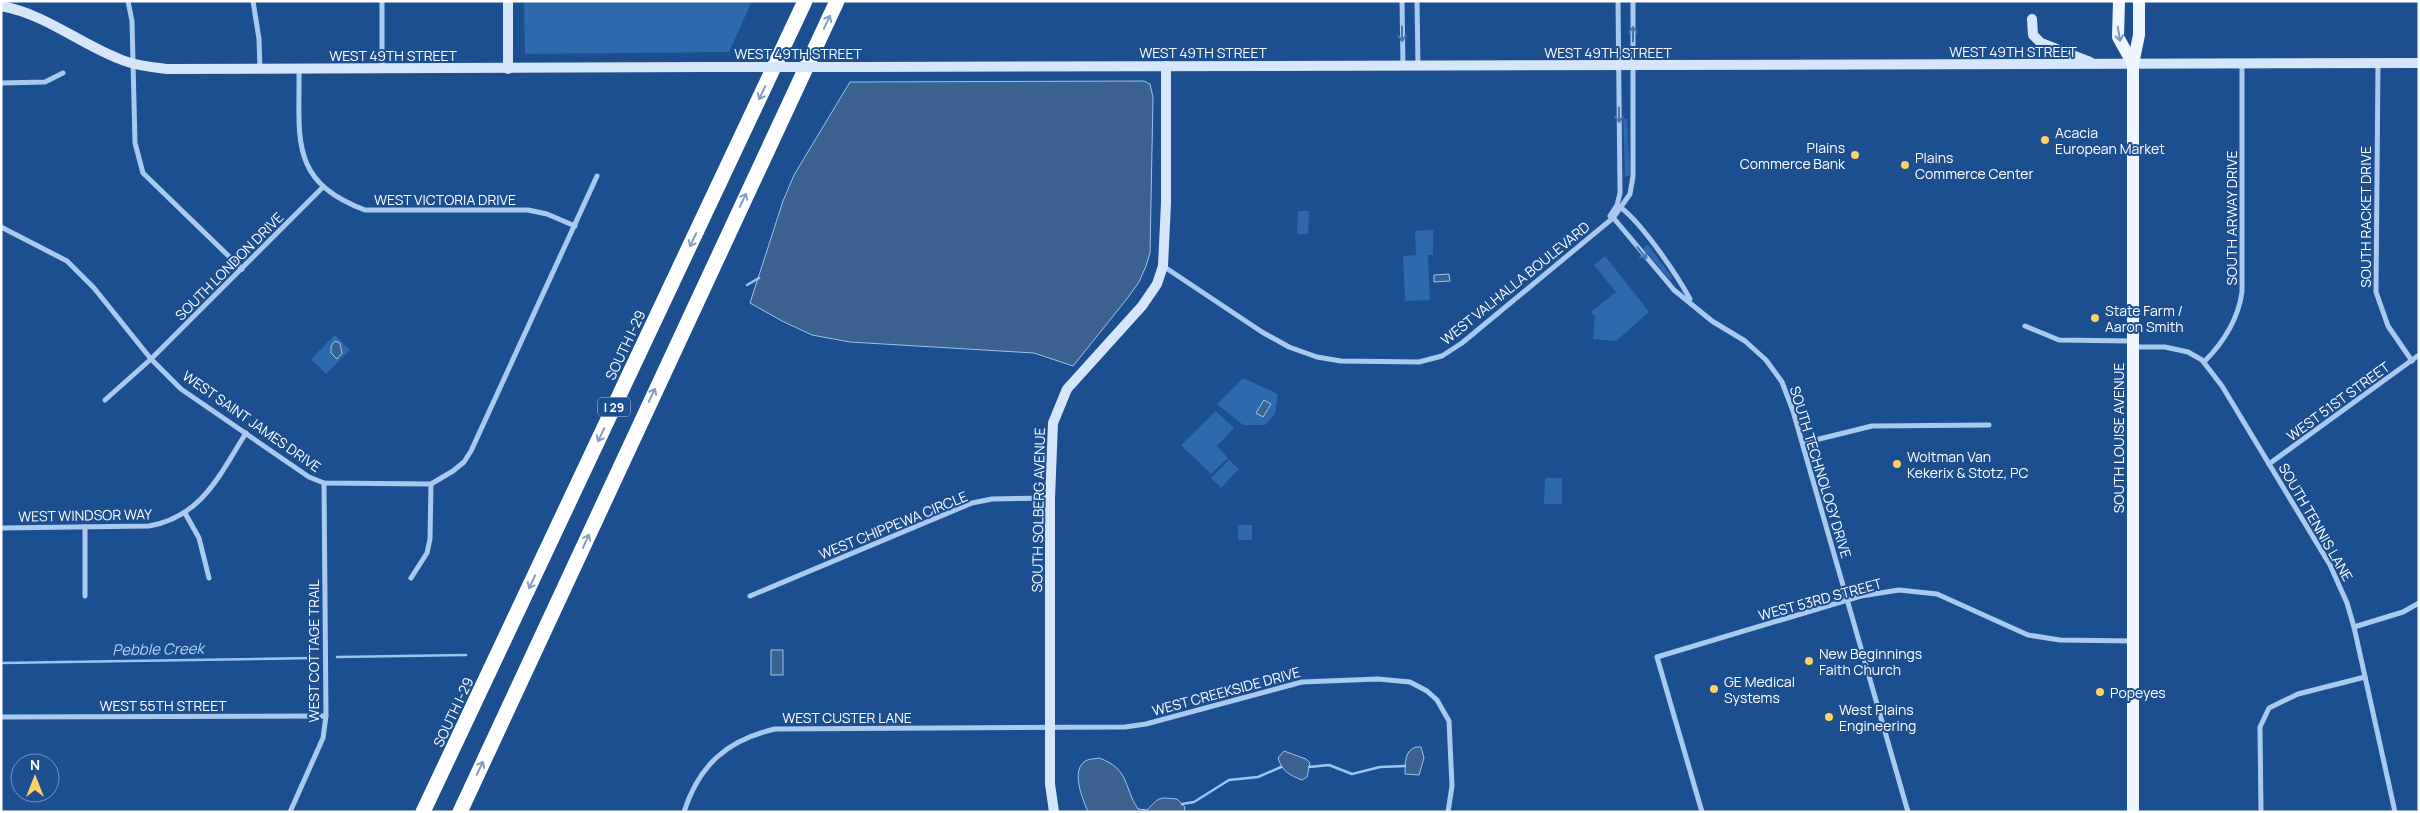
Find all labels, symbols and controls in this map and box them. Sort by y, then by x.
one-way arrow [822,14,832,29]
one-way arrow [1397,26,1407,42]
one-way arrow [1628,26,1638,42]
one-way arrow [2115,26,2125,42]
street label: WEST 49TH STREET [1949,42,2078,61]
street label: WEST 49TH STREET [1139,43,1268,62]
street label: WEST 49TH STREET [1544,43,1673,62]
street label: WEST 49TH STREET [734,44,863,63]
street label: WEST 49TH STREET [329,46,458,65]
one-way arrow [756,85,766,100]
one-way arrow [1614,106,1624,122]
place label: Acacia European Market [2055,123,2165,158]
marker: Acacia European Market [2039,134,2051,146]
place label: Plains Commerce Bank [1740,138,1846,173]
street label: SOUTH RACKET DRIVE [2356,146,2375,288]
place label: Plains Commerce Center [1915,148,2033,183]
marker: Plains Commerce Bank [1849,149,1861,161]
street label: SOUTH ARWAY DRIVE [2222,150,2241,286]
marker: Plains Commerce Center [1899,159,1911,171]
street label: WEST VICTORIA DRIVE [374,190,516,209]
one-way arrow [739,193,749,208]
street label: SOUTH LONDON DRIVE [171,208,287,324]
street label: WEST VALHALLA BOULEVARD [1437,217,1593,349]
one-way arrow [687,232,697,247]
one-way arrow [1636,246,1647,259]
place label: State Farm / Aaron Smith [2105,301,2184,336]
street label: SOUTH I-29 [601,307,649,383]
marker: State Farm / Aaron Smith [2089,312,2101,324]
street label: WEST 51ST STREET [2283,357,2394,445]
street label: SOUTH LOUISE AVENUE [2109,363,2128,513]
street label: WEST SAINT JAMES DRIVE [179,366,325,476]
street label: SOUTH TECHNOLOGY DRIVE [1786,384,1856,560]
one-way arrow [648,388,657,403]
road number: I 29 [598,398,630,417]
one-way arrow [596,427,605,442]
street label: SOUTH SOLBERG AVENUE [1027,427,1049,593]
place label: Woltman Van Kekerix & Stotz, PC [1907,447,2029,482]
marker: Woltman Van Kekerix & Stotz, PC [1891,458,1903,470]
street label: SOUTH TENNIS LANE [2274,460,2358,584]
street label: WEST CHIPPEWA CIRCLE [816,486,970,564]
street label: WEST WINDSOR WAY [18,504,152,526]
one-way arrow [581,534,591,549]
street label: WEST 53RD STREET [1756,573,1884,625]
one-way arrow [527,574,536,589]
street label: WEST COTTAGE TRAIL [304,580,323,722]
water label: Pebble Creek [112,638,207,660]
place label: New Beginnings Faith Church [1819,644,1922,679]
marker: New Beginnings Faith Church [1803,655,1815,667]
street label: WEST CREEKSIDE DRIVE [1150,662,1302,720]
place label: GE Medical Systems [1724,672,1795,707]
street label: SOUTH I-29 [429,674,477,750]
marker: GE Medical Systems [1708,683,1720,695]
place label: Popeyes [2110,683,2166,702]
marker: Popeyes [2094,686,2106,698]
street label: WEST 55TH STREET [99,696,227,715]
place label: West Plains Engineering [1839,700,1916,735]
street label: WEST CUSTER LANE [782,708,912,727]
marker: West Plains Engineering [1823,711,1835,723]
north arrow [10,753,60,803]
text: N [30,755,40,774]
one-way arrow [476,761,486,776]

